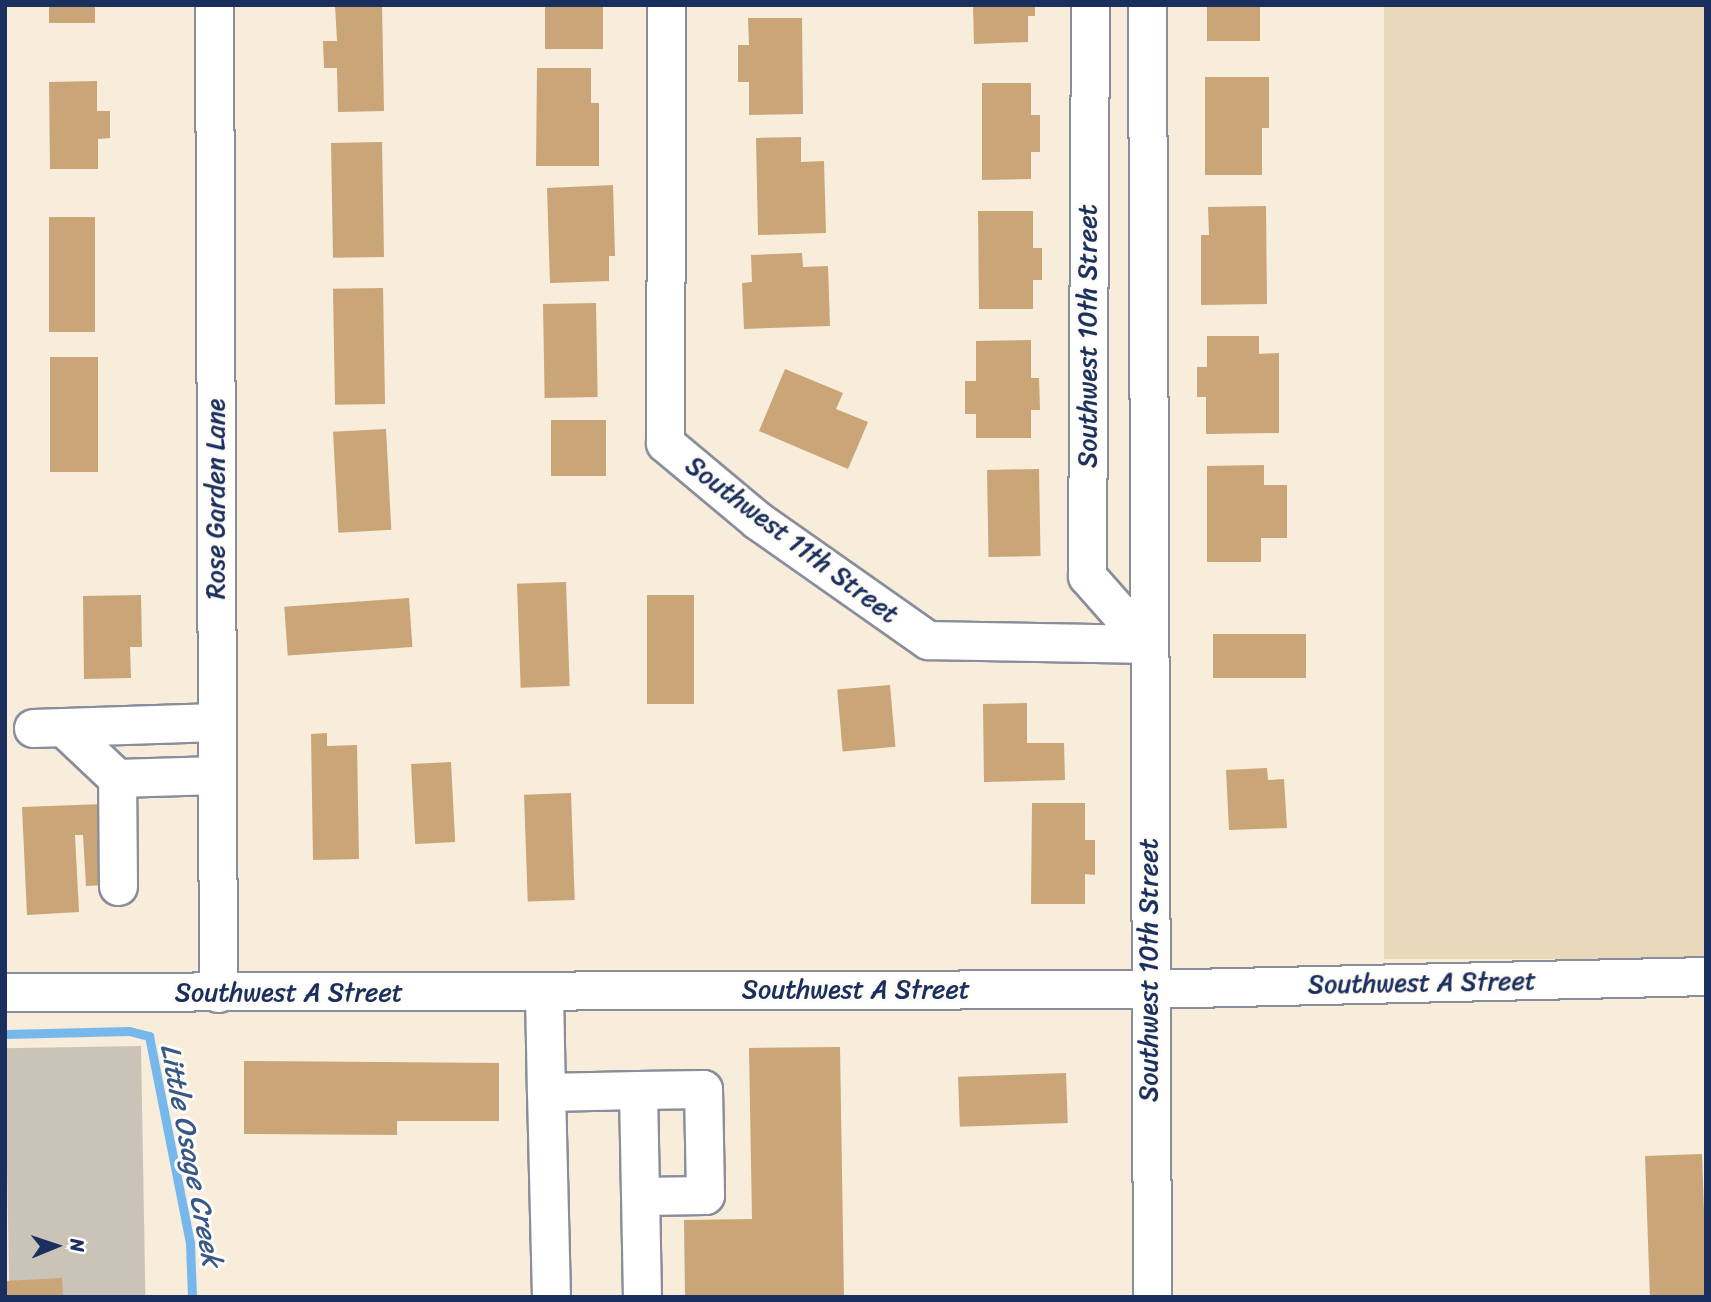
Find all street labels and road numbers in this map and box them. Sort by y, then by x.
street label: Southwest 10th Street [1072,204,1104,468]
street label: Rose Garden Lane [200,398,232,600]
street label: Southwest 11th Street [679,450,905,630]
street label: Southwest 10th Street [1133,838,1165,1102]
street label: Southwest A Street [1308,965,1536,1001]
street label: Southwest A Street [742,974,970,1006]
street label: Southwest A Street [175,977,403,1009]

